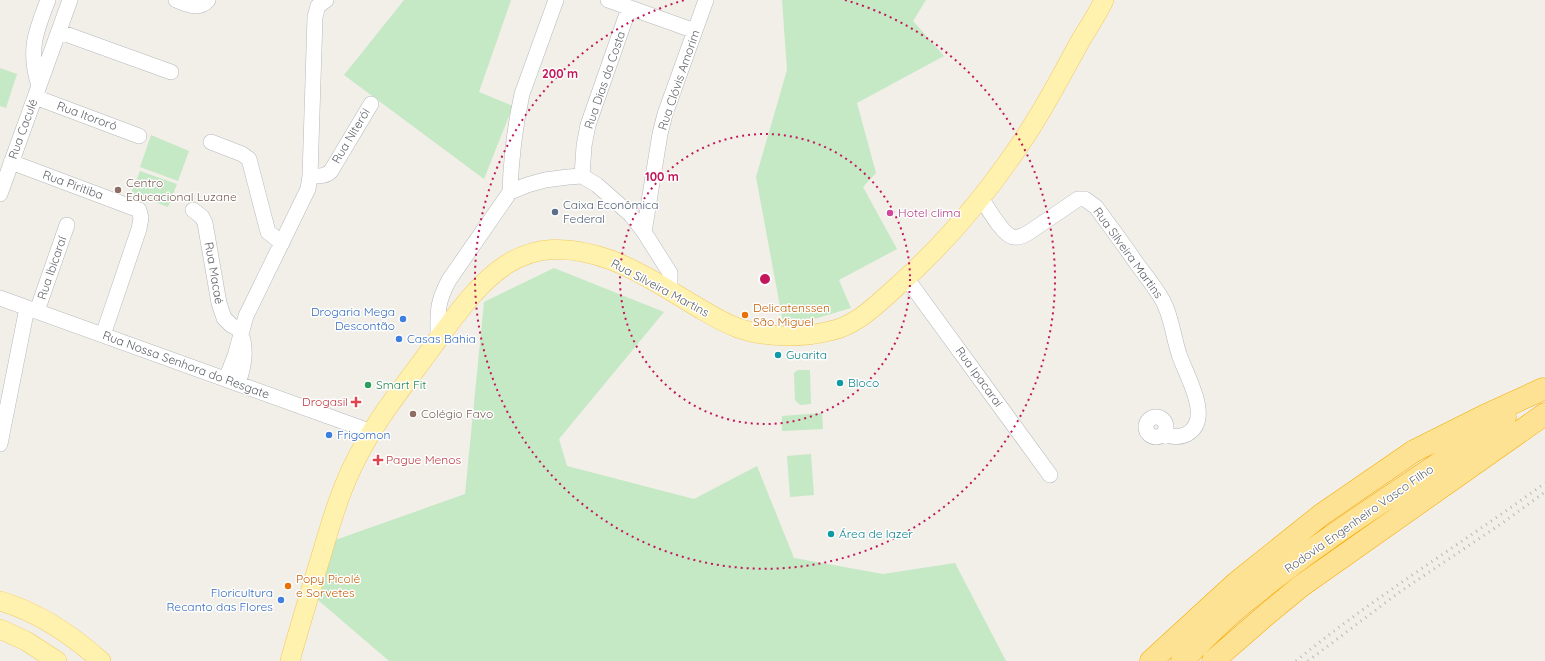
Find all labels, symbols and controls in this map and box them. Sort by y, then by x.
street label: Rua Clóvis Amorim [654,28,703,132]
street label: Rua Dias da Costa [581,29,628,131]
text: 200 m [542,66,578,81]
street label: Rua Caculé [5,97,40,161]
street label: Rua Itororó [55,98,119,133]
street label: Rua Niterói [328,105,373,166]
street label: Rua Piritiba [41,167,106,202]
text: 100 m [645,169,679,184]
place label: Centro Educacional Luzane [126,175,237,204]
marker: Centro Educacional Luzane [113,185,123,195]
place label: Caixa Econômica Federal [563,197,658,226]
street label: Rua Silveira Martins [1090,204,1167,301]
place label: Hotel clima [898,205,960,220]
marker: Caixa Econômica Federal [550,207,560,217]
marker: Hotel clima [885,208,895,218]
street label: Rua Ibicaraí [34,234,69,301]
street label: Rua Macaé [202,241,227,305]
street label: Rua Silveira Martins [609,255,712,320]
centre of rings [758,272,772,286]
place label: Delicatenssen São Miguel [753,300,830,329]
place label: Drogaria Mega Descontão [311,304,395,333]
marker: Delicatenssen São Miguel [740,310,750,320]
marker: Drogaria Mega Descontão [398,314,408,324]
street label: Rua Nossa Senhora do Resgate [101,327,272,402]
place label: Casas Bahia [407,331,476,346]
marker: Casas Bahia [394,334,404,344]
street label: Rua Ipacarai [953,344,1006,410]
place label: Guarita [786,347,827,362]
marker: Guarita [773,350,783,360]
place label: Bloco [848,375,879,390]
place label: Smart Fit [376,377,426,392]
marker: Bloco [835,378,845,388]
marker: Smart Fit [363,380,373,390]
place label: Drogasil [302,394,348,409]
marker: Drogasil [351,397,361,407]
place label: Colégio Favo [421,406,493,421]
marker: Colégio Favo [408,409,418,419]
place label: Frigomon [337,427,391,442]
marker: Frigomon [324,430,334,440]
place label: Pague Menos [386,452,462,467]
marker: Pague Menos [373,455,383,465]
street label: Rodovia Engenheiro Vasco Filho [1281,461,1436,576]
place label: Área de lazer [839,526,913,541]
marker: Área de lazer [826,529,836,539]
place label: Popy Picolé e Sorvetes [296,571,360,600]
marker: Popy Picolé e Sorvetes [283,581,293,591]
place label: Floricultura Recanto das Flores [166,585,273,614]
marker: Floricultura Recanto das Flores [276,595,286,605]

